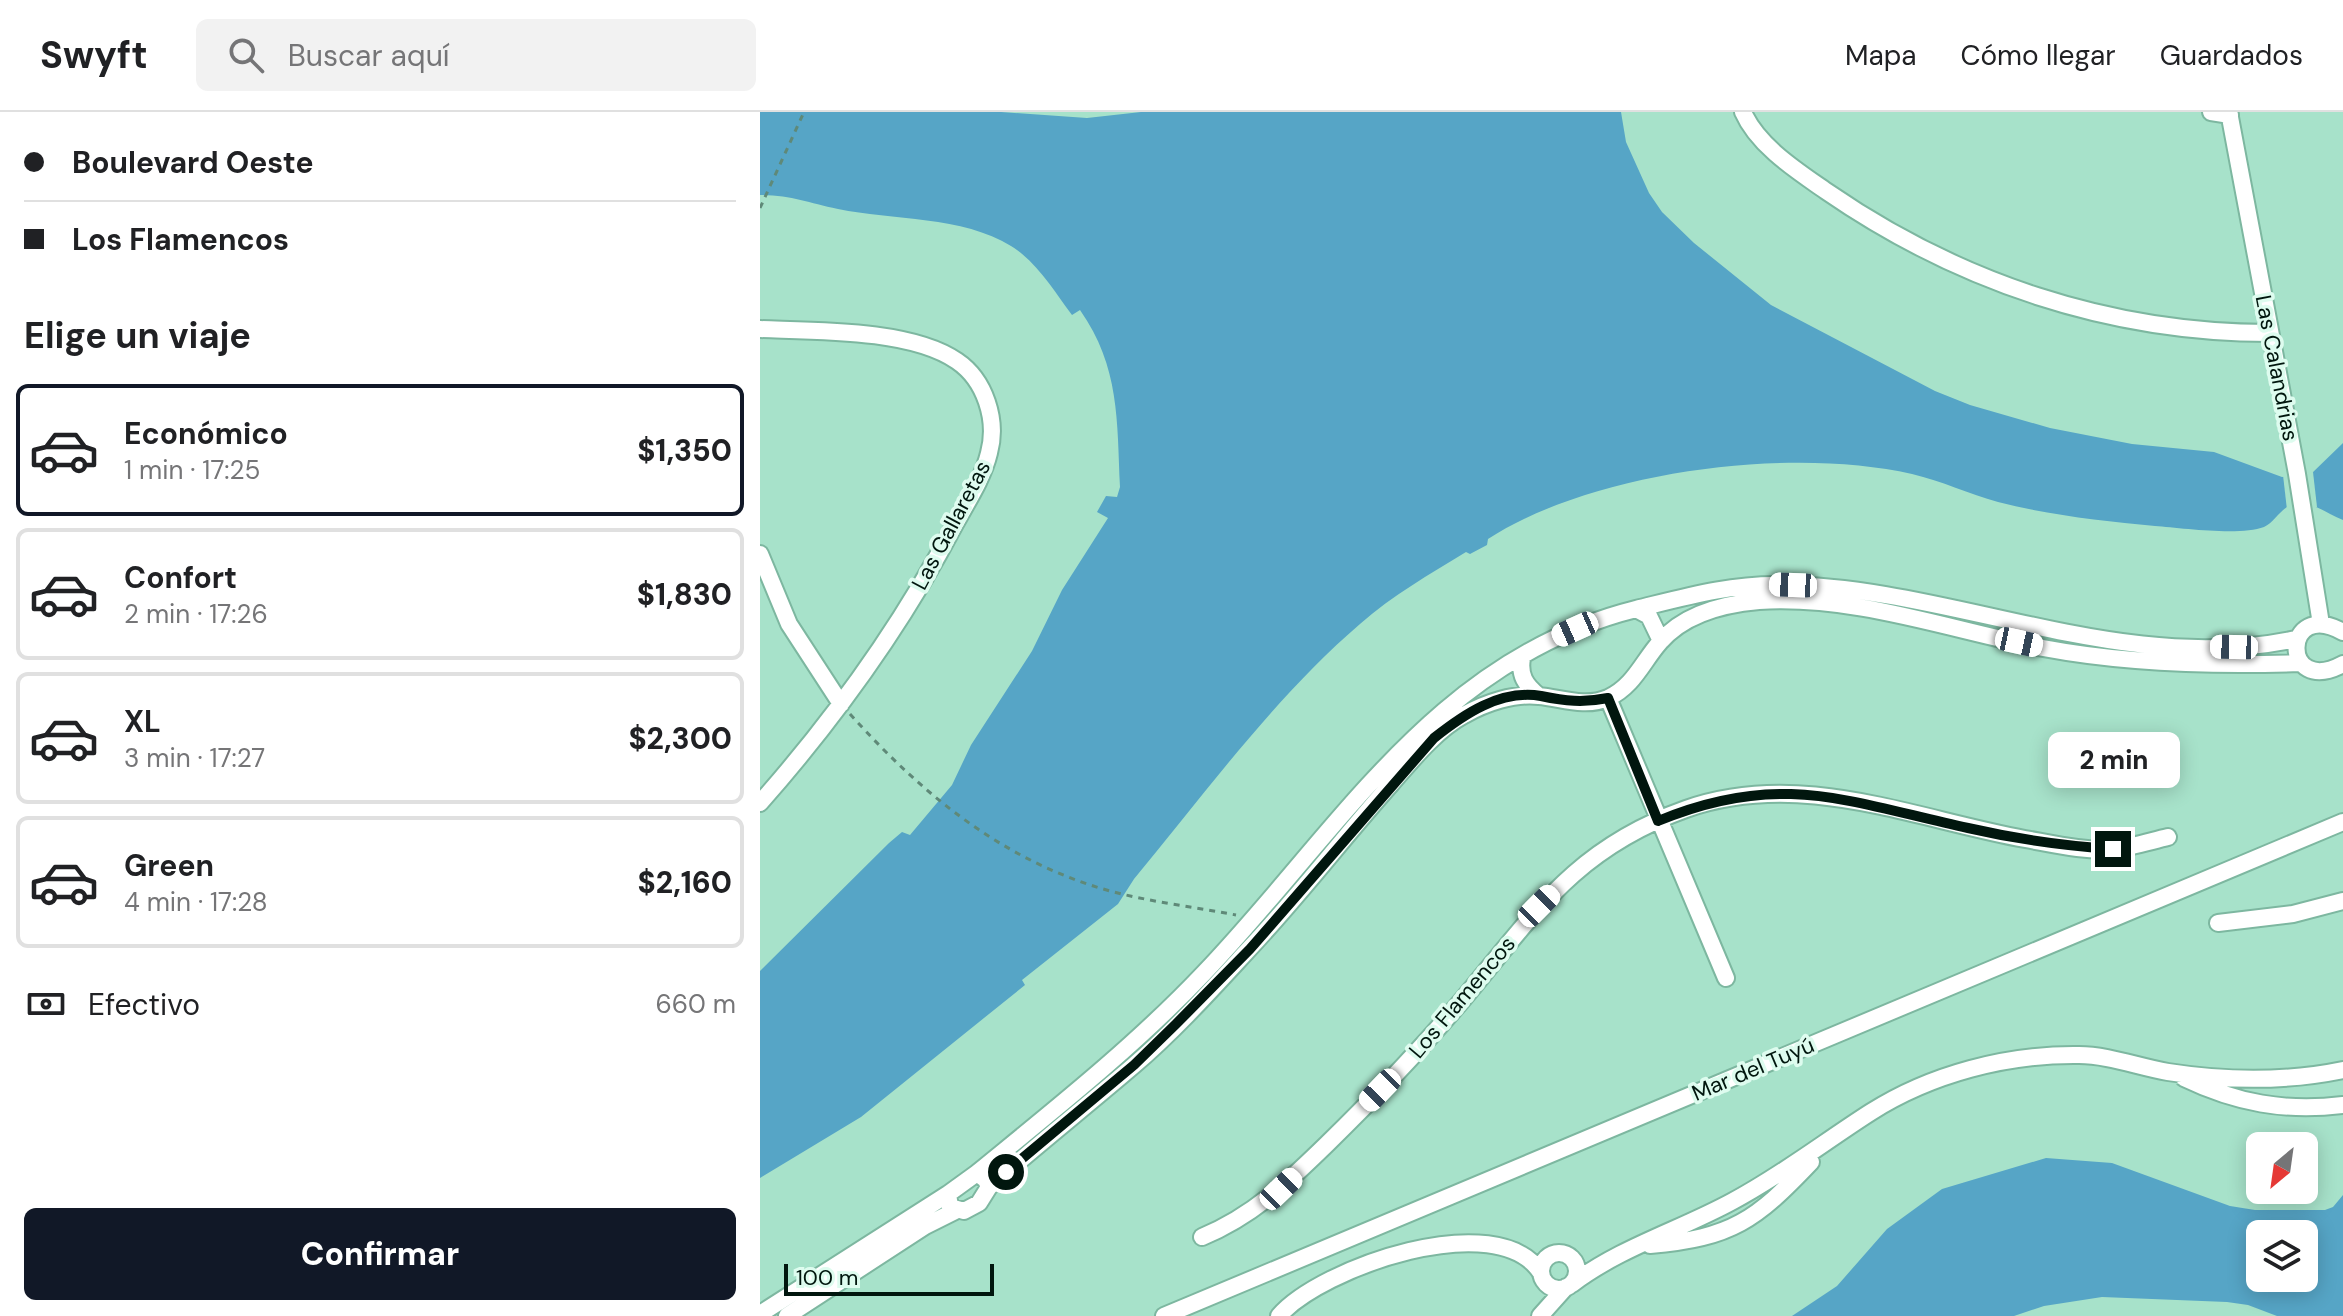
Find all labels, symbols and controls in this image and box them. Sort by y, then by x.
search box [196,19,756,91]
text: Swyft [40,30,148,80]
icon: search [224,33,268,77]
text: Buscar aquí [288,36,450,75]
text: Mapa [1845,37,1916,74]
text: Cómo llegar [1960,37,2116,74]
text: Guardados [2160,37,2303,74]
text: Boulevard Oeste [72,143,314,182]
text: Los Flamencos [72,220,289,259]
street label: Las Calandrias [2249,293,2305,443]
text: Elige un viaje [24,312,251,359]
icon: car [28,414,100,486]
text: Económico [124,414,288,453]
text: $1,350 [637,431,732,470]
text: 1 min · 17:25 [124,453,260,487]
street label: Las Gallaretas [905,455,997,595]
icon: car [28,558,100,630]
text: Confort [124,558,237,597]
car [1769,572,1817,598]
text: $1,830 [637,575,732,614]
text: 2 min · 17:26 [124,597,268,631]
car [1548,608,1602,650]
car [1993,625,2045,659]
car [2210,635,2258,659]
icon: car [28,702,100,774]
text: XL [124,702,161,741]
text: $2,300 [628,719,732,758]
callout: 2 min [2047,733,2179,789]
text: 3 min · 17:27 [124,741,265,775]
text: 2 min [2079,743,2149,777]
route end [2095,831,2131,867]
icon: car [28,846,100,918]
text: Green [124,846,214,885]
text: $2,160 [638,863,732,902]
car [1514,881,1564,931]
text: 4 min · 17:28 [124,885,268,919]
street label: Los Flamencos [1402,930,1522,1064]
icon: cash [24,982,68,1026]
text: Efectivo [88,985,200,1024]
text: 660 m [655,987,736,1021]
street label: Mar del Tuyú [1687,1030,1819,1108]
car [1355,1064,1405,1116]
north arrow [2246,1132,2318,1204]
map controls [2246,1132,2318,1292]
route start [988,1154,1024,1190]
car [1255,1164,1307,1214]
button: Confirmar [24,1208,736,1300]
button: layers [2246,1220,2318,1292]
scale bar [784,1260,994,1296]
text: 100 m [796,1263,858,1292]

